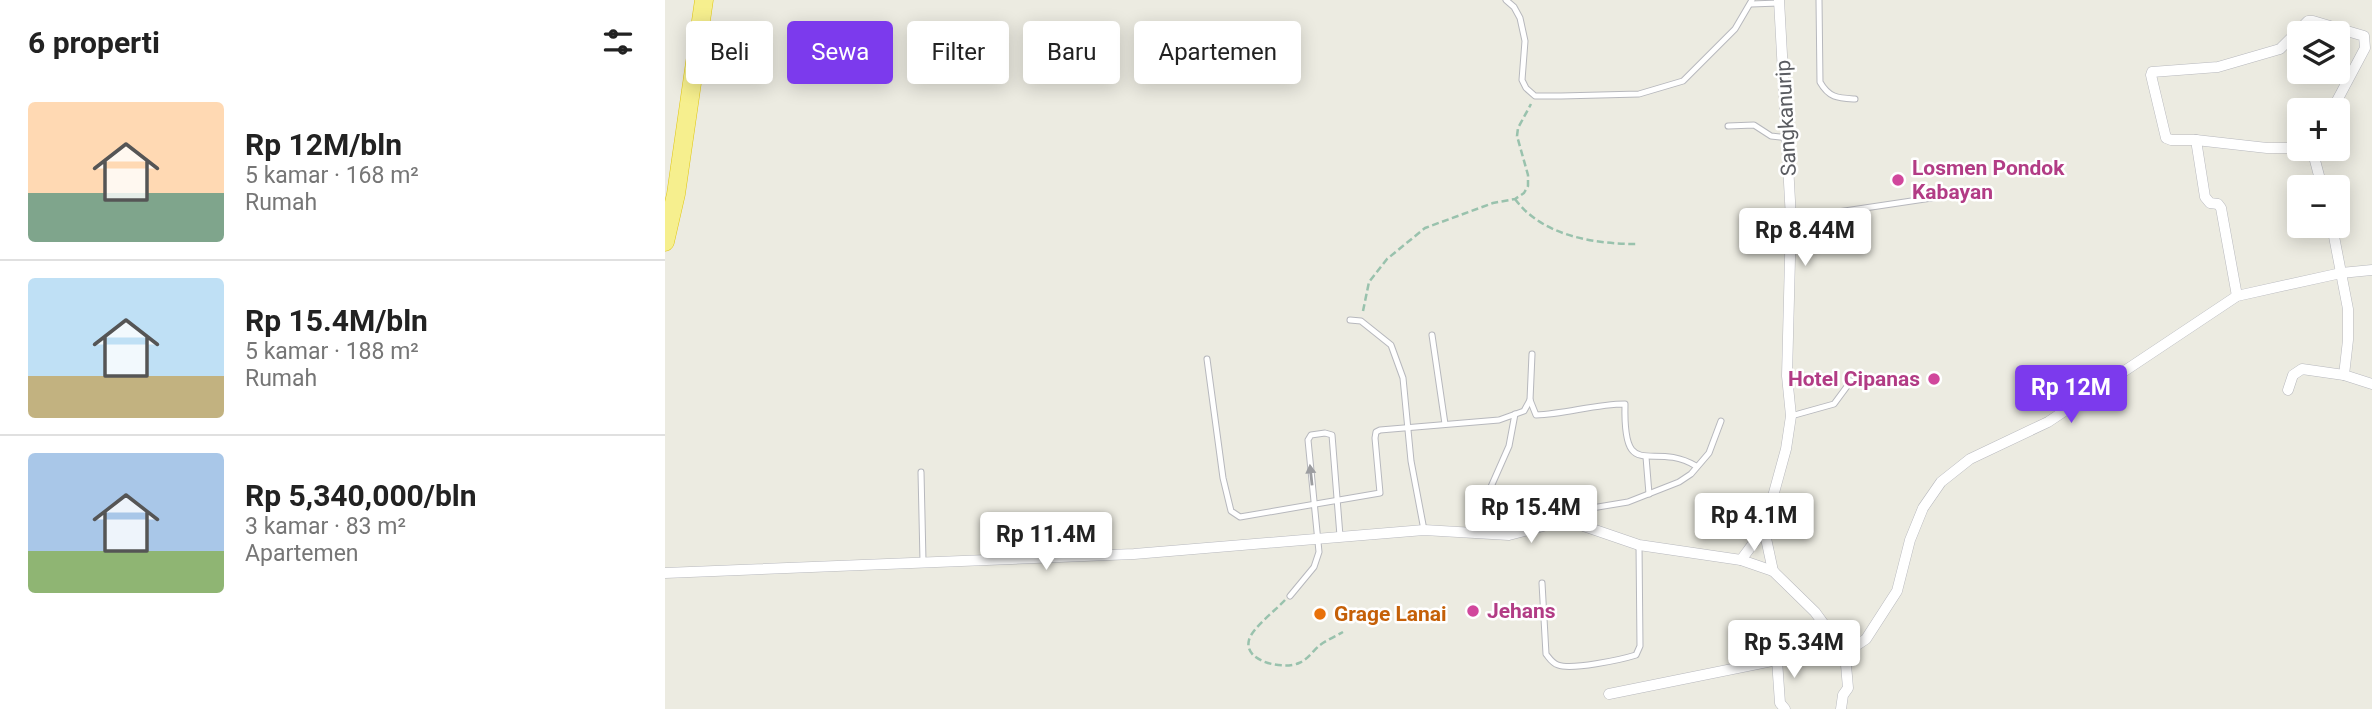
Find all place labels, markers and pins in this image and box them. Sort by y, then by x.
place label: Losmen Pondok Kabayan [1912,156,2065,204]
marker: Losmen Pondok Kabayan [1890,172,1906,188]
pin: Rp 8.44M [1733,208,1877,268]
pin: Rp 12M [2014,366,2128,425]
place label: Hotel Cipanas [1788,367,1920,391]
marker: Hotel Cipanas [1926,371,1942,387]
pin: Rp 15.4M [1459,486,1603,545]
pin: Rp 4.1M [1689,494,1819,553]
pin: Rp 11.4M [974,512,1118,572]
place label: Jehans [1487,599,1556,623]
place label: Grage Lanai [1334,602,1447,626]
marker: Jehans [1465,603,1481,619]
marker: Grage Lanai [1312,606,1328,622]
pin: Rp 5.34M [1722,620,1866,680]

